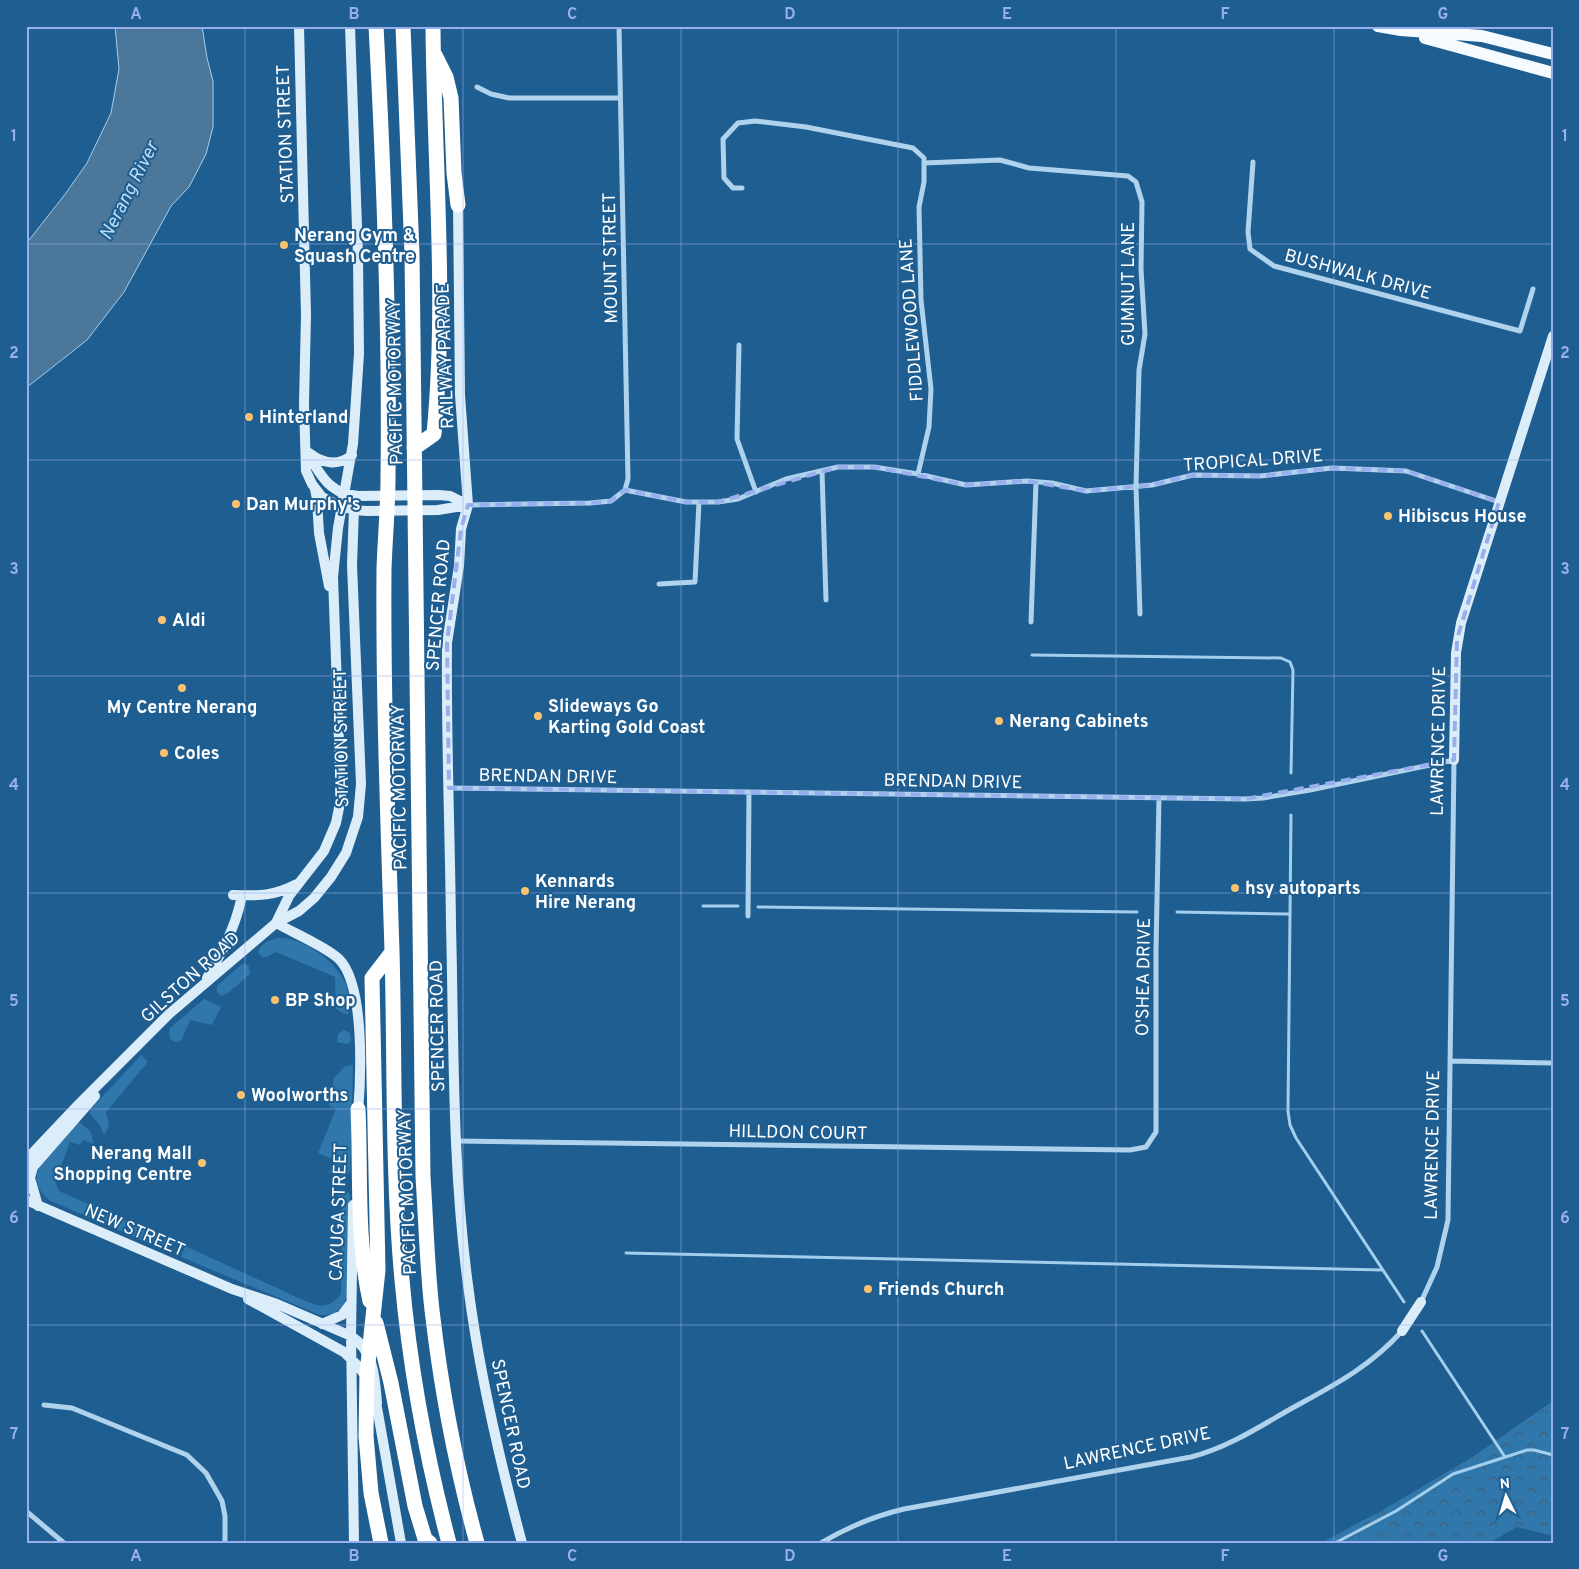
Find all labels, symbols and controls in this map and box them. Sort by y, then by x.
text: A [130,5,142,25]
text: B [348,5,360,25]
text: C [567,5,577,25]
text: D [784,5,796,25]
text: E [1002,5,1012,25]
text: F [1220,5,1230,25]
text: G [1438,5,1448,25]
street label: STATION STREET [273,64,300,204]
text: 1 [11,127,17,147]
text: 1 [1562,127,1568,147]
water label: Nerang River [95,136,166,244]
street label: MOUNT STREET [599,192,624,324]
street label: GUMNUT LANE [1118,222,1141,346]
place label: Nerang Gym & Squash Centre [294,225,416,269]
street label: FIDDLEWOOD LANE [895,237,930,402]
marker: Nerang Gym & Squash Centre [278,239,290,251]
street label: BUSHWALK DRIVE [1282,245,1434,306]
street label: RAILWAY PARADE [432,283,461,429]
street label: PACIFIC MOTORWAY [384,299,409,465]
text: 2 [9,344,19,364]
text: 2 [1560,344,1570,364]
place label: Hinterland [259,407,348,430]
marker: Hinterland [243,411,255,423]
street label: TROPICAL DRIVE [1182,445,1324,478]
place label: Dan Murphy's [246,494,361,517]
marker: Dan Murphy's [230,498,242,510]
place label: Hibiscus House [1398,506,1526,529]
marker: Hibiscus House [1382,510,1394,522]
street label: SPENCER ROAD [422,538,457,672]
text: 3 [9,560,19,580]
text: 3 [1560,560,1570,580]
place label: Aldi [172,610,206,633]
marker: Aldi [156,614,168,626]
street label: LAWRENCE DRIVE [1427,666,1452,816]
street label: STATION STREET [330,668,355,808]
marker: My Centre Nerang [176,682,188,694]
place label: Slideways Go Karting Gold Coast [548,696,705,740]
place label: My Centre Nerang [107,697,257,720]
street label: PACIFIC MOTORWAY [388,704,413,870]
marker: Slideways Go Karting Gold Coast [532,710,544,722]
place label: Nerang Cabinets [1009,711,1149,734]
marker: Nerang Cabinets [993,715,1005,727]
place label: Coles [174,743,220,766]
marker: Coles [158,747,170,759]
street label: BRENDAN DRIVE [478,765,618,790]
street label: BRENDAN DRIVE [883,770,1023,795]
text: 4 [9,776,19,796]
text: 4 [1560,776,1570,796]
place label: Kennards Hire Nerang [535,871,636,915]
place label: hsy autoparts [1245,878,1361,901]
marker: hsy autoparts [1229,882,1241,894]
marker: Kennards Hire Nerang [519,885,531,897]
street label: O'SHEA DRIVE [1132,918,1157,1036]
street label: GILSTON ROAD [137,927,245,1029]
street label: SPENCER ROAD [426,960,451,1092]
place label: BP Shop [285,990,356,1013]
text: 5 [9,992,19,1012]
text: 5 [1560,992,1570,1012]
marker: BP Shop [269,994,281,1006]
street label: LAWRENCE DRIVE [1421,1070,1446,1220]
place label: Woolworths [251,1085,348,1108]
marker: Woolworths [235,1089,247,1101]
street label: PACIFIC MOTORWAY [394,1108,423,1275]
street label: HILLDON COURT [728,1121,868,1146]
place label: Nerang Mall Shopping Centre [54,1143,192,1187]
street label: CAYUGA STREET [326,1143,353,1282]
marker: Nerang Mall Shopping Centre [196,1157,208,1169]
street label: NEW STREET [81,1200,188,1263]
text: 6 [9,1209,19,1229]
text: 6 [1560,1209,1570,1229]
place label: Friends Church [878,1279,1004,1302]
marker: Friends Church [862,1283,874,1295]
street label: SPENCER ROAD [485,1357,535,1491]
street label: LAWRENCE DRIVE [1062,1423,1213,1476]
text: 7 [10,1425,18,1445]
text: 7 [1561,1425,1569,1445]
north arrow [1482,1472,1532,1522]
text: N [1499,1476,1511,1493]
text: A [130,1547,142,1567]
text: B [348,1547,360,1567]
text: C [567,1547,577,1567]
text: D [784,1547,796,1567]
text: E [1002,1547,1012,1567]
text: F [1220,1547,1230,1567]
text: G [1438,1547,1448,1567]

